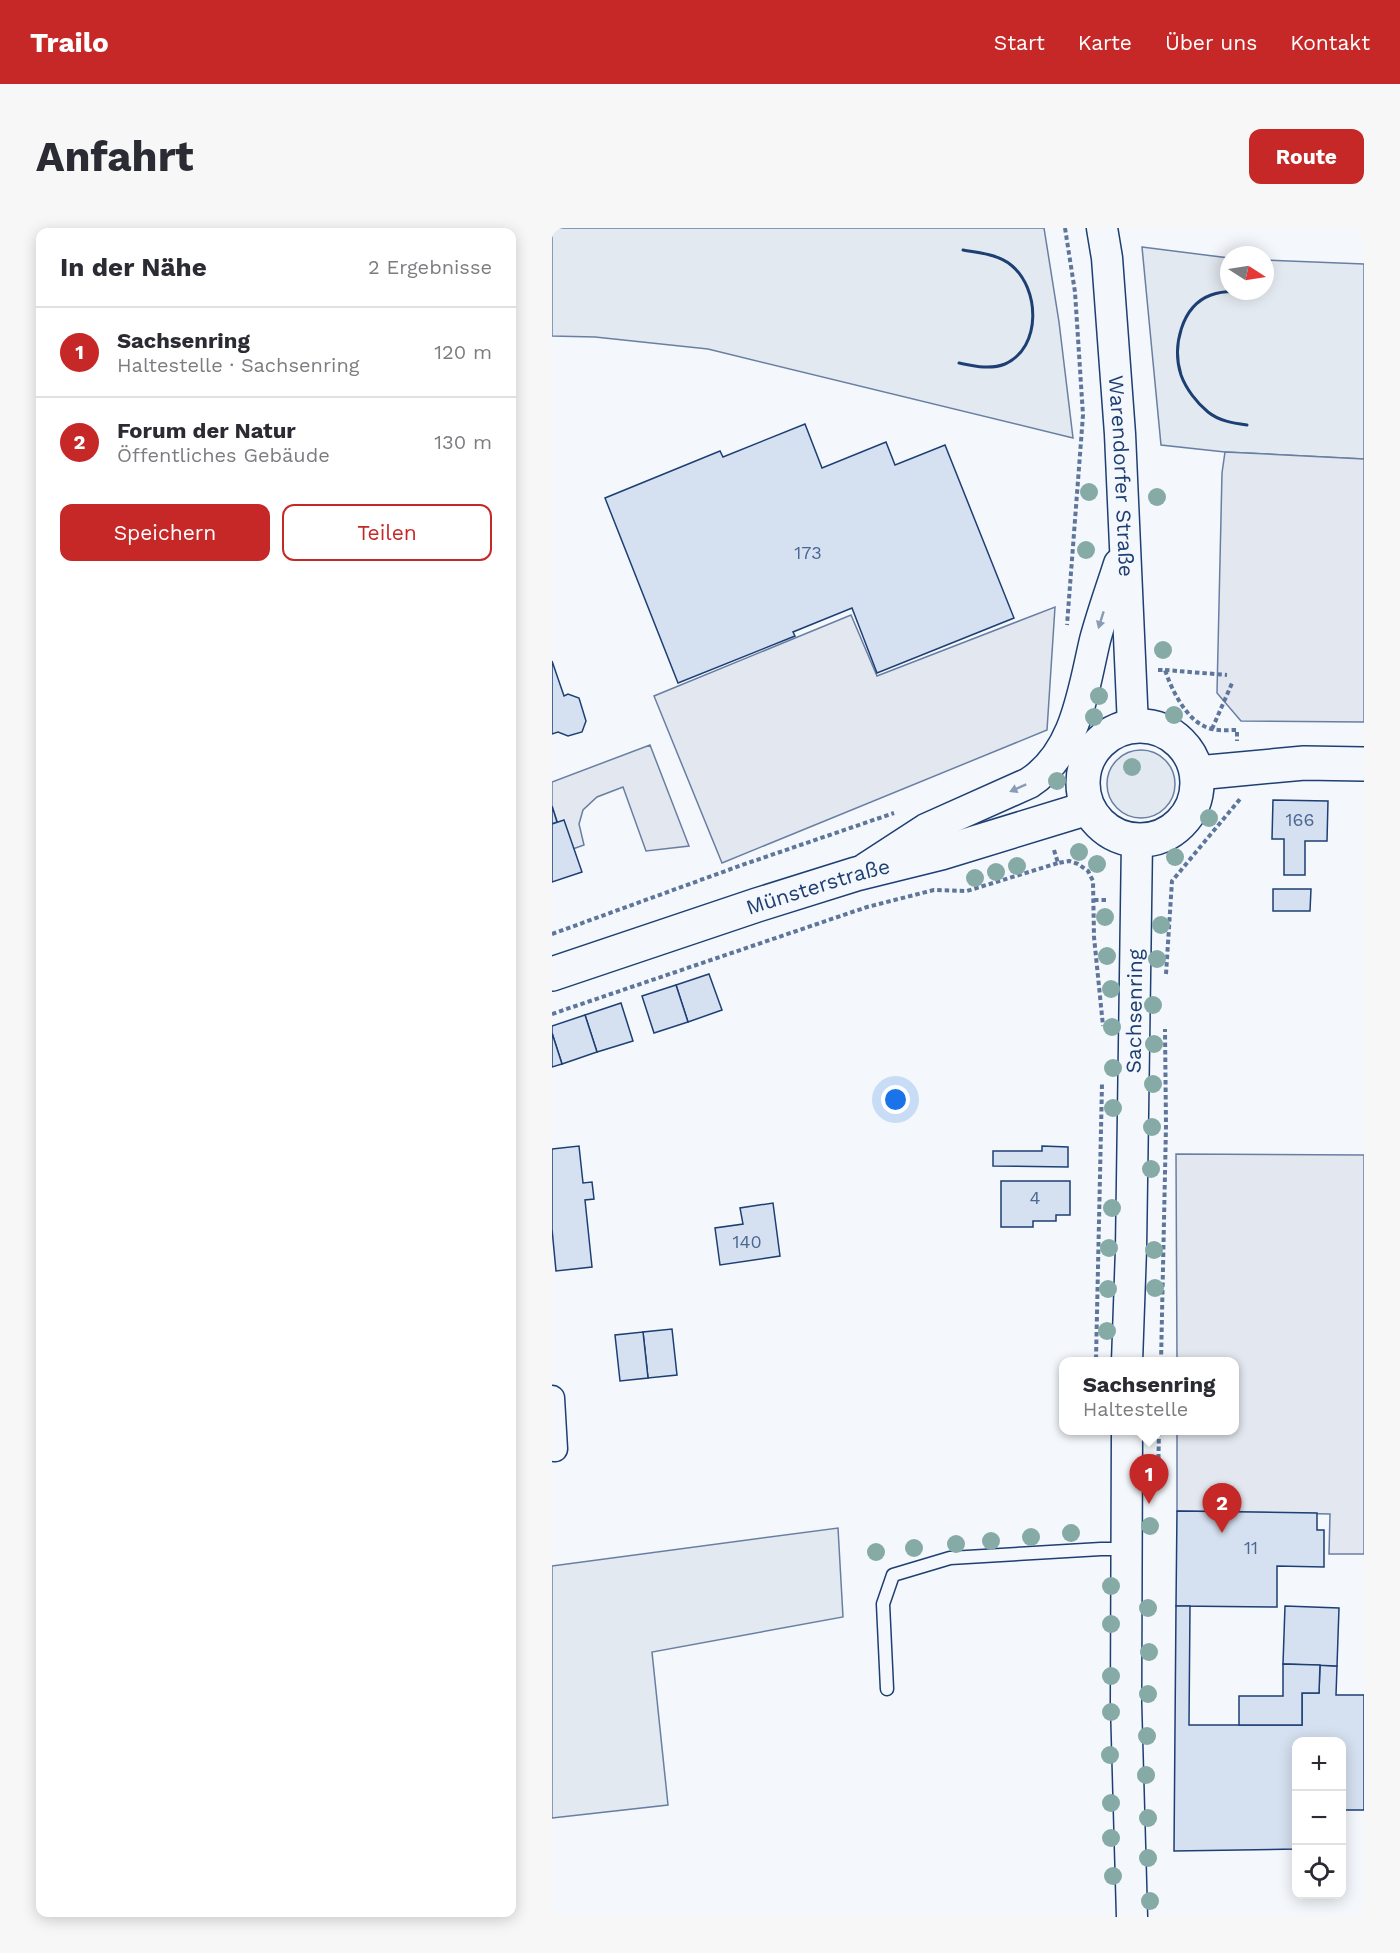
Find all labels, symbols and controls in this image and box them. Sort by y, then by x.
text: Trailo [30,26,109,59]
text: Start [994,30,1045,55]
text: Karte [1078,30,1132,55]
text: Über uns [1165,30,1257,55]
text: Kontakt [1290,30,1370,55]
button: Route [1249,129,1364,184]
text: Anfahrt [36,132,194,181]
north arrow [1220,246,1274,300]
text: In der Nähe [60,252,207,282]
text: 2 Ergebnisse [368,255,492,279]
text: Sachsenring [117,328,250,353]
text: 1 [75,340,84,364]
text: 120 m [434,340,492,364]
text: Haltestelle · Sachsenring [117,353,359,377]
street label: Warendorfer Straße [1104,374,1139,577]
text: Forum der Natur [117,418,296,443]
text: 2 [74,430,85,454]
text: 130 m [434,430,492,454]
text: Öffentliches Gebäude [117,443,330,467]
button: Speichern [60,504,270,561]
button: Teilen [282,504,492,561]
house number: 173 [794,542,822,563]
one-way arrow [1096,611,1105,629]
one-way arrow [1009,783,1027,793]
house number: 166 [1286,809,1314,830]
street label: Münsterstraße [743,853,892,920]
street label: Sachsenring [1121,948,1147,1074]
your location [881,1085,910,1114]
house number: 4 [1030,1187,1041,1208]
house number: 140 [732,1231,762,1252]
popup [1059,1357,1239,1435]
text: Sachsenring [1083,1372,1215,1397]
text: Haltestelle [1083,1397,1188,1421]
pin: 1 [1130,1454,1168,1504]
pin: 2 [1202,1484,1242,1533]
house number: 11 [1244,1537,1258,1558]
map controls [1292,1737,1346,1899]
button: + [1292,1737,1346,1791]
button: − [1292,1791,1346,1845]
button: locate [1292,1845,1346,1899]

